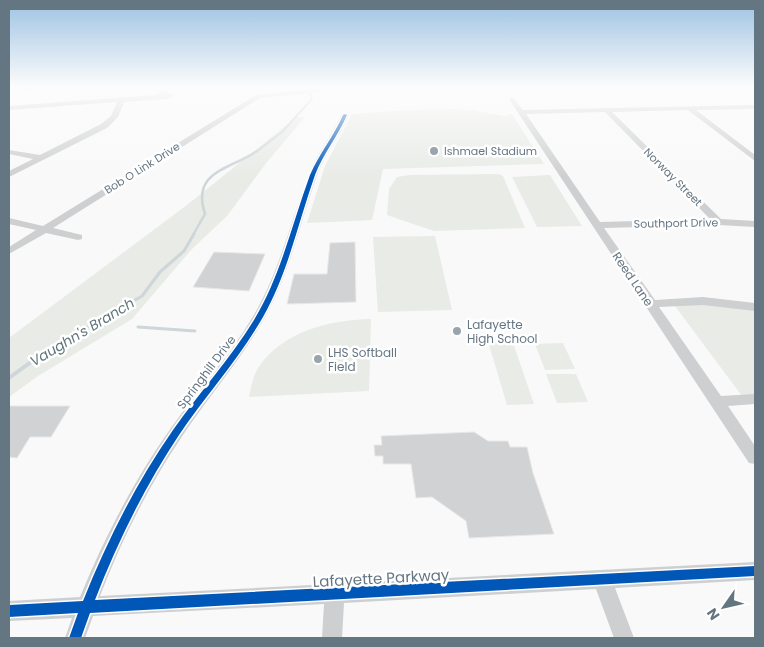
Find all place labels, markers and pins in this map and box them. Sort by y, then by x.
place label: Ishmael Stadium [444,143,537,159]
marker: Ishmael Stadium [428,145,440,157]
place label: Lafayette High School [467,316,538,347]
marker: Lafayette High School [451,325,463,337]
place label: LHS Softball Field [328,344,397,375]
marker: LHS Softball Field [312,353,324,365]

